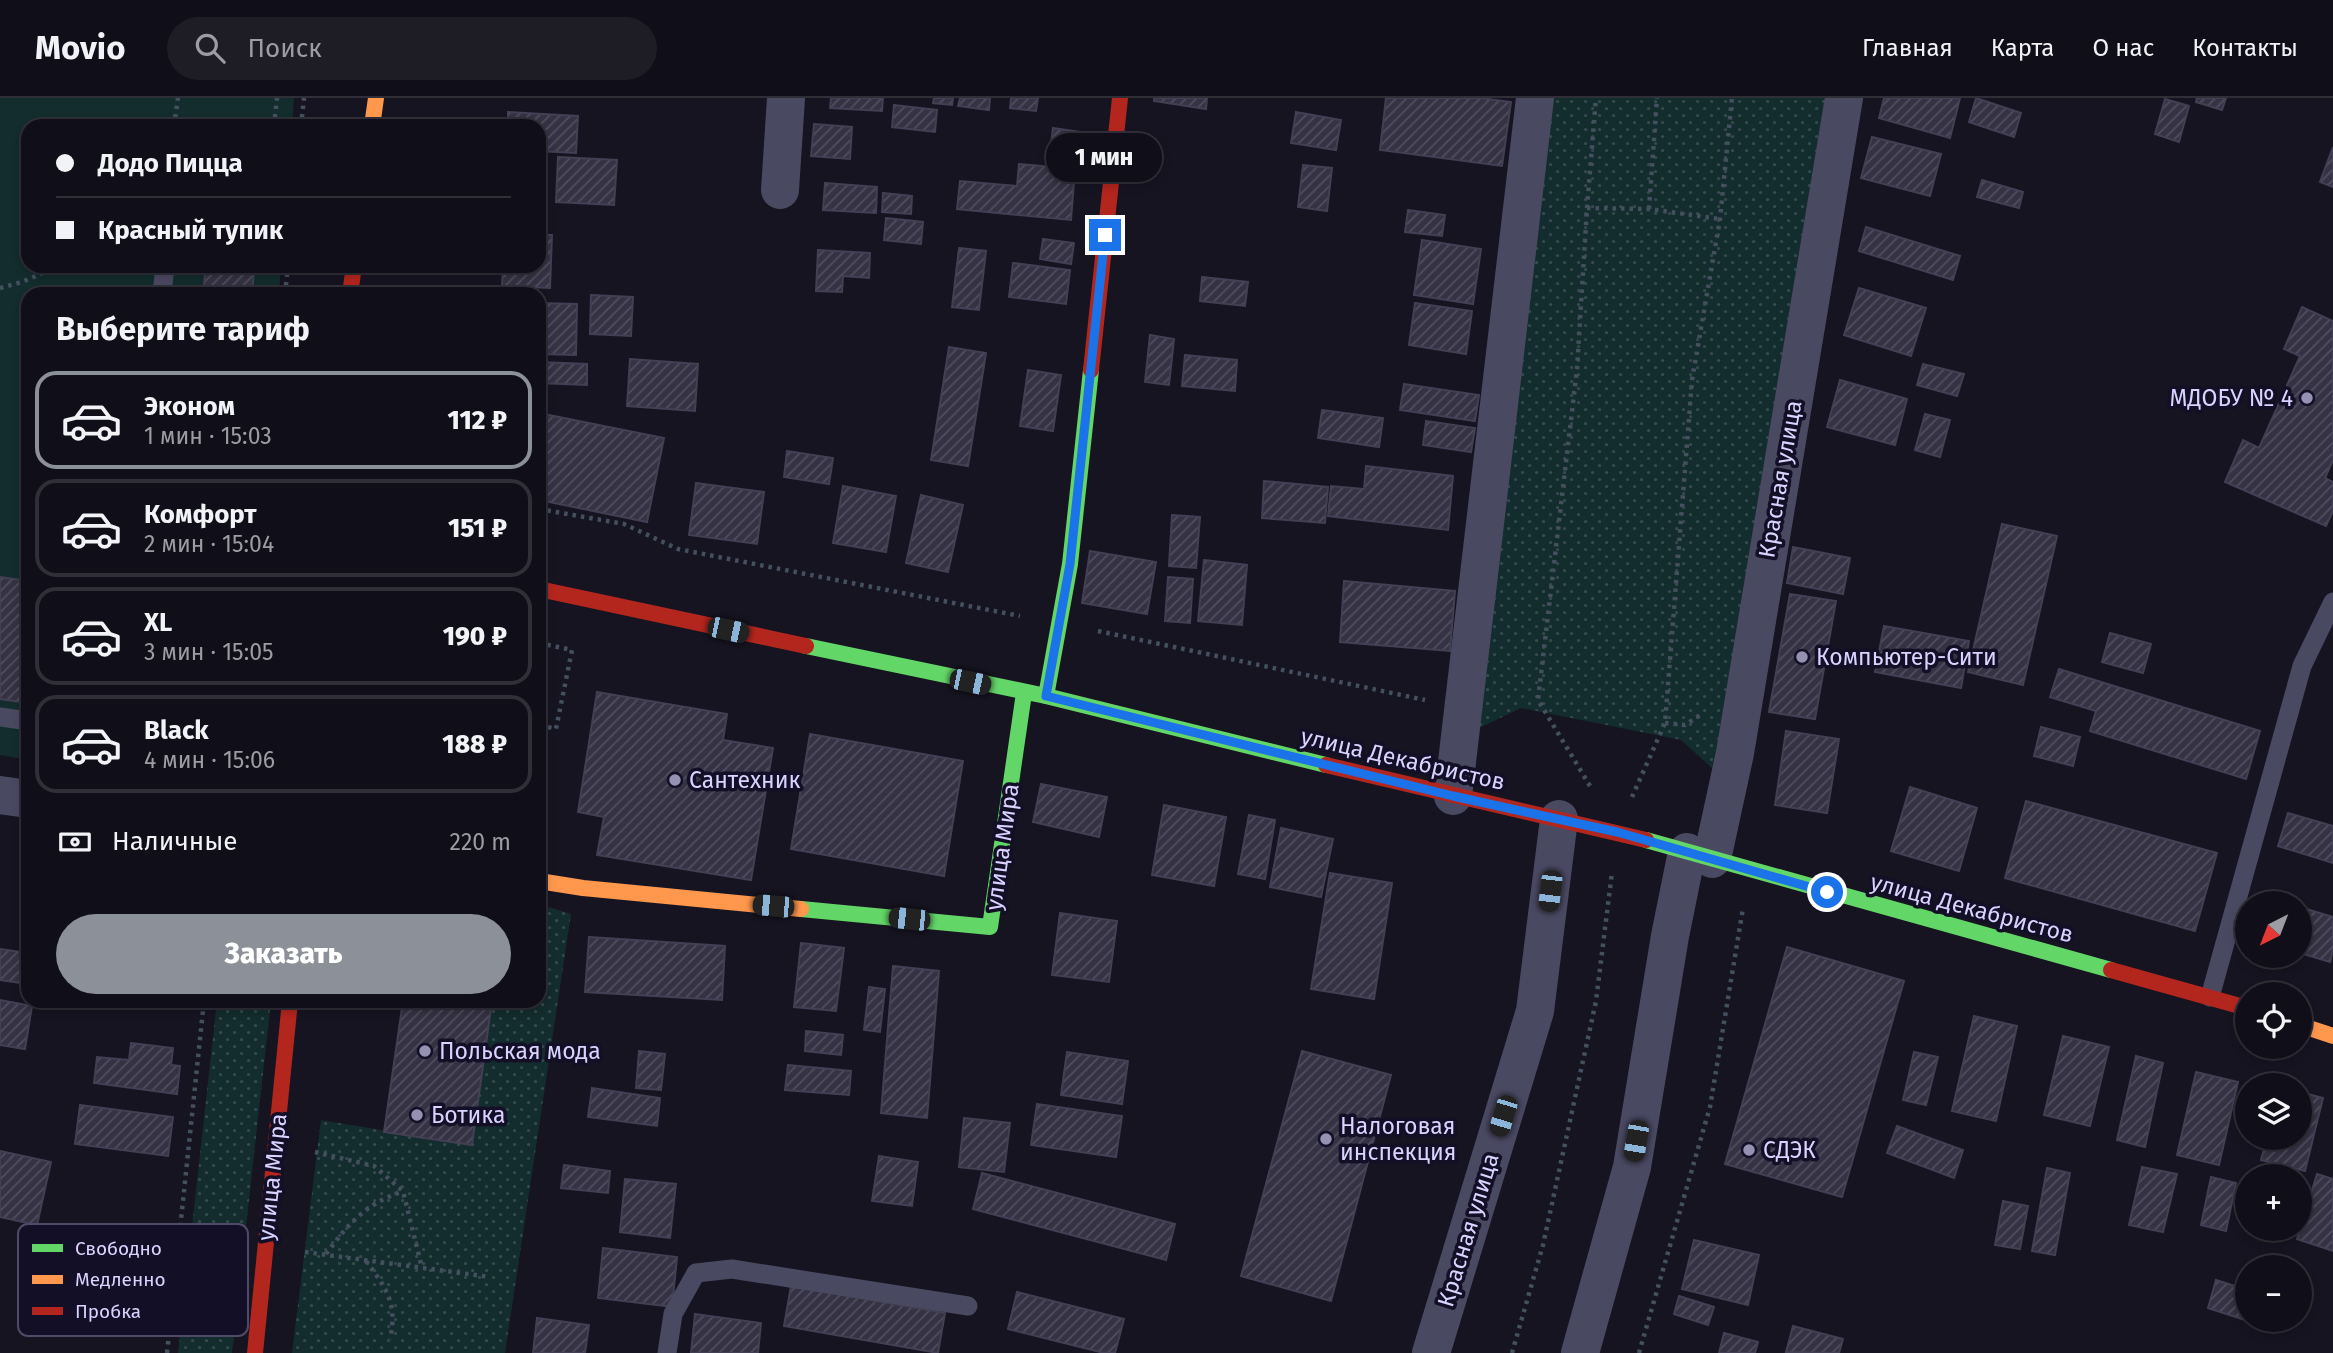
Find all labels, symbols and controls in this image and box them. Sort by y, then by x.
search box [167,17,657,80]
text: Movio [35,28,125,68]
icon: search [191,29,229,67]
text: Поиск [247,33,322,64]
text: Главная [1862,34,1953,62]
text: Карта [1991,34,2054,62]
text: О нас [2092,34,2154,62]
text: Контакты [2192,34,2298,62]
callout: 1 мин [1047,134,1163,183]
text: 1 мин [1075,143,1133,171]
text: Додо Пицца [98,148,243,179]
text: Красный тупик [98,215,283,246]
route end [1089,219,1121,251]
text: Выберите тариф [56,310,310,348]
place label: МДОБУ № 4 [2170,384,2293,412]
icon: car [60,389,123,452]
marker: МДОБУ № 4 [2299,390,2315,406]
text: Эконом [144,391,235,422]
street label: Красная улица [1752,398,1808,560]
text: 112 ₽ [448,405,507,436]
text: 1 мин · 15:03 [144,422,272,450]
icon: car [60,497,123,560]
text: Комфорт [144,499,257,530]
text: 151 ₽ [448,513,507,544]
text: 2 мин · 15:04 [144,530,274,558]
icon: car [60,605,123,668]
text: XL [144,607,172,638]
car [706,615,751,645]
text: 190 ₽ [443,621,507,652]
text: 3 мин · 15:05 [144,638,274,666]
place label: Компьютер-Сити [1816,643,1997,671]
marker: Компьютер-Сити [1794,649,1810,665]
car [948,667,993,697]
icon: car [60,713,123,776]
text: Black [144,715,209,746]
street label: улица Декабристов [1298,722,1508,796]
text: 188 ₽ [442,729,507,760]
text: 4 мин · 15:06 [144,746,275,774]
place label: Сантехник [689,766,801,794]
marker: Сантехник [667,772,683,788]
street label: улица Мира [979,782,1025,912]
icon: cash [56,823,94,861]
text: Наличные [112,826,237,857]
text: 220 m [450,828,511,856]
street label: улица Декабристов [1868,867,2076,949]
car [1538,869,1563,913]
route start [1811,876,1843,908]
north arrow [2235,891,2312,968]
map controls [2235,891,2312,1332]
car [752,894,795,918]
car [888,906,931,932]
button: Заказать [56,914,511,994]
button: locate [2235,982,2312,1059]
place label: Польская мода [439,1037,601,1065]
marker: Польская мода [417,1043,433,1059]
button: layers [2235,1073,2312,1150]
car [1487,1093,1520,1139]
place label: Ботика [431,1101,505,1129]
marker: Ботика [409,1107,425,1123]
street label: улица Мира [251,1112,293,1242]
place label: Налоговая инспекция [1340,1112,1456,1166]
car [1623,1118,1650,1164]
marker: Налоговая инспекция [1318,1131,1334,1147]
place label: СДЭК [1763,1136,1816,1164]
marker: СДЭК [1741,1142,1757,1158]
street label: Красная улица [1431,1150,1505,1310]
button: + [2235,1164,2312,1241]
legend [18,1224,248,1336]
text: Свободно [75,1237,162,1260]
button: − [2235,1255,2312,1332]
text: Медленно [75,1268,166,1291]
text: Пробка [75,1300,141,1323]

